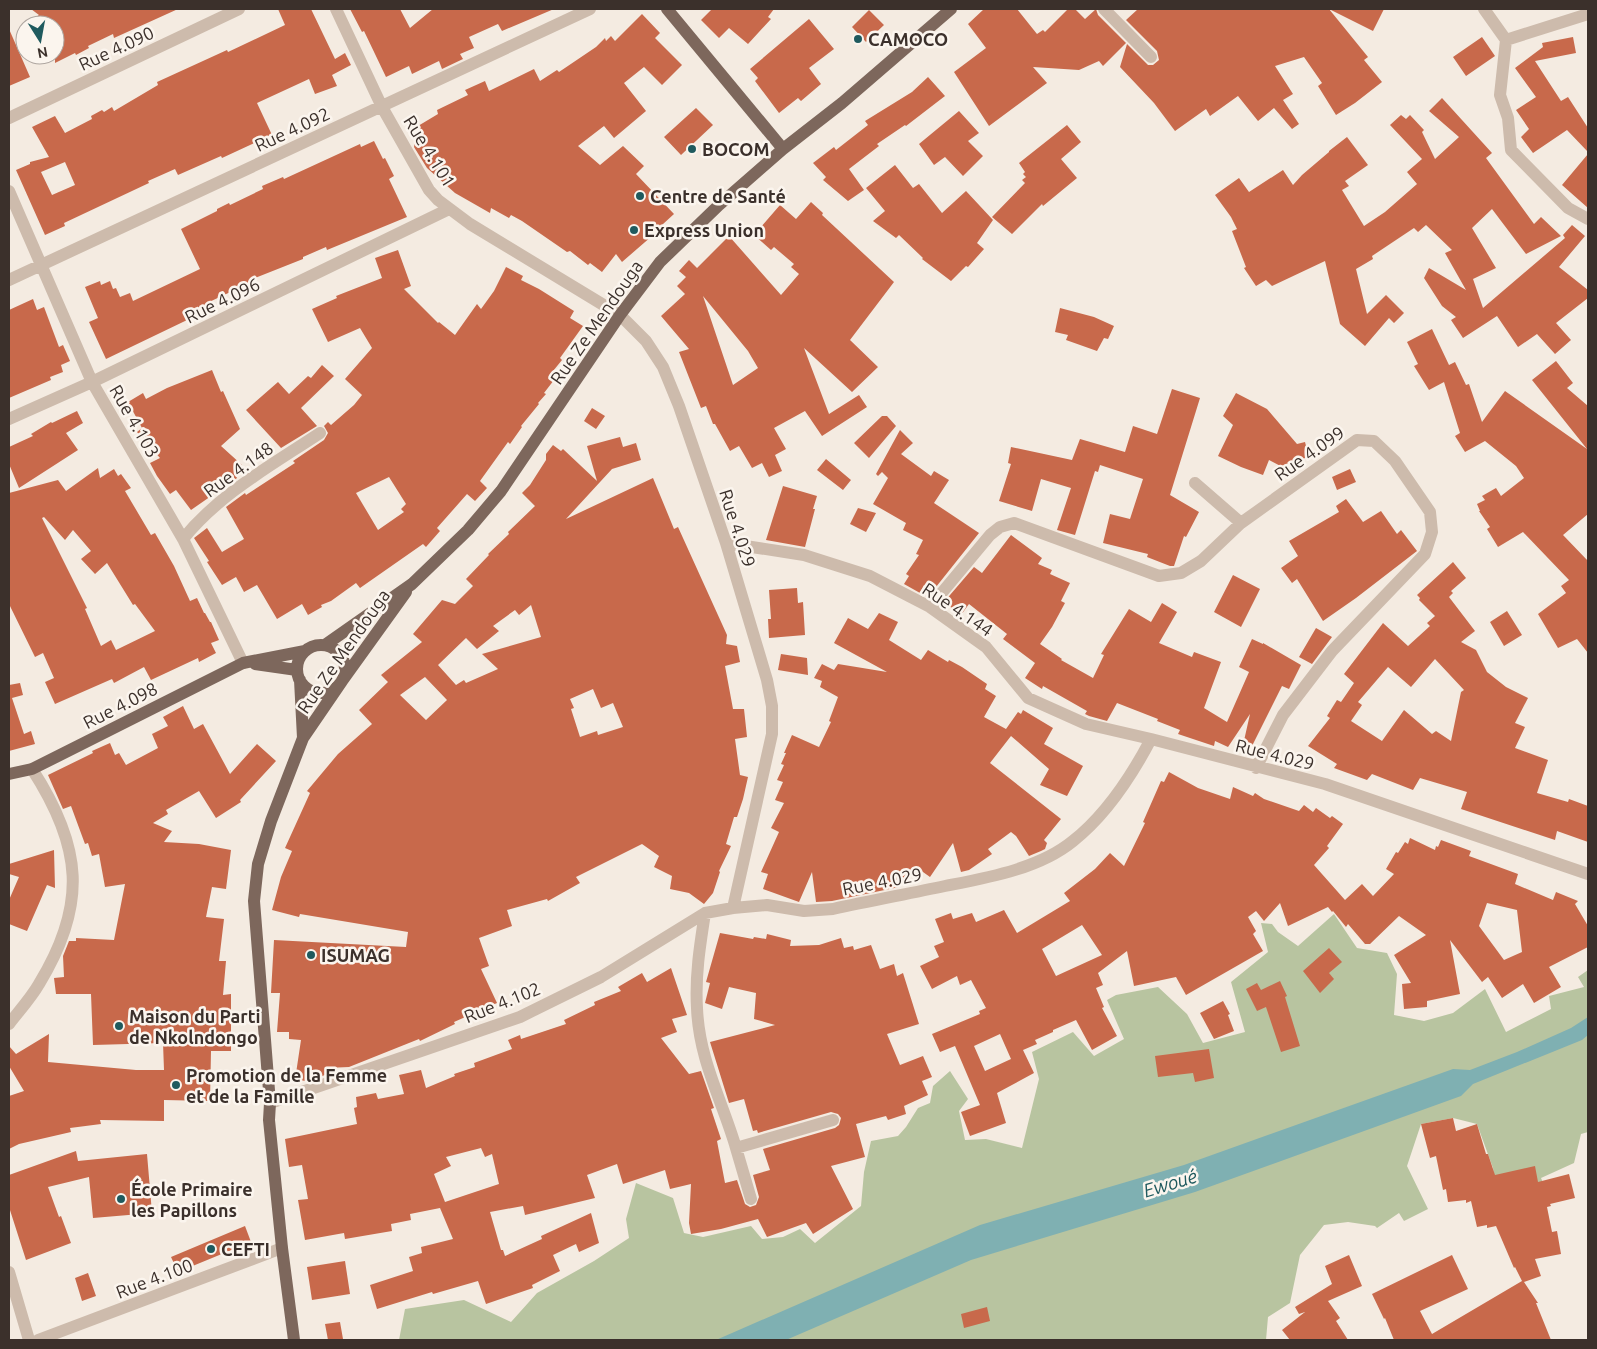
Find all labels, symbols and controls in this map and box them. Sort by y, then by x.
north arrow [15,15,65,65]
street label: Rue 4.090 [75,22,157,74]
place label: CAMOCO [868,29,948,49]
marker: CAMOCO [852,33,864,45]
text: N [36,44,49,62]
street label: Rue 4.092 [251,103,333,155]
street label: Rue 4.101 [400,112,460,190]
place label: BOCOM [702,139,769,159]
marker: BOCOM [686,143,698,155]
place label: Centre de Santé [650,186,786,206]
marker: Centre de Santé [634,190,646,202]
place label: Express Union [644,220,764,240]
marker: Express Union [628,224,640,236]
street label: Rue Ze Mendouga [546,256,646,388]
street label: Rue 4.096 [181,273,263,327]
street label: Rue 4.103 [106,381,164,461]
street label: Rue 4.099 [1270,422,1348,484]
street label: Rue 4.148 [200,437,276,501]
street label: Rue 4.029 [716,487,760,569]
street label: Rue 4.144 [919,578,997,640]
street label: Rue Ze Mendouga [293,585,393,717]
street label: Rue 4.098 [80,678,160,732]
street label: Rue 4.029 [1233,735,1317,773]
street label: Rue 4.029 [841,863,923,899]
place label: ISUMAG [321,945,390,965]
marker: ISUMAG [305,949,317,961]
street label: Rue 4.102 [461,978,543,1026]
place label: Maison du Parti de Nkolndongo [129,1006,261,1047]
marker: Maison du Parti de Nkolndongo [113,1020,125,1032]
place label: Promotion de la Femme et de la Famille [186,1065,387,1106]
marker: Promotion de la Femme et de la Famille [170,1079,182,1091]
water label: Ewoué [1140,1164,1200,1202]
place label: École Primaire les Papillons [131,1178,253,1220]
marker: École Primaire les Papillons [115,1193,127,1205]
place label: CEFTI [221,1239,270,1259]
marker: CEFTI [205,1243,217,1255]
street label: Rue 4.100 [113,1254,195,1302]

